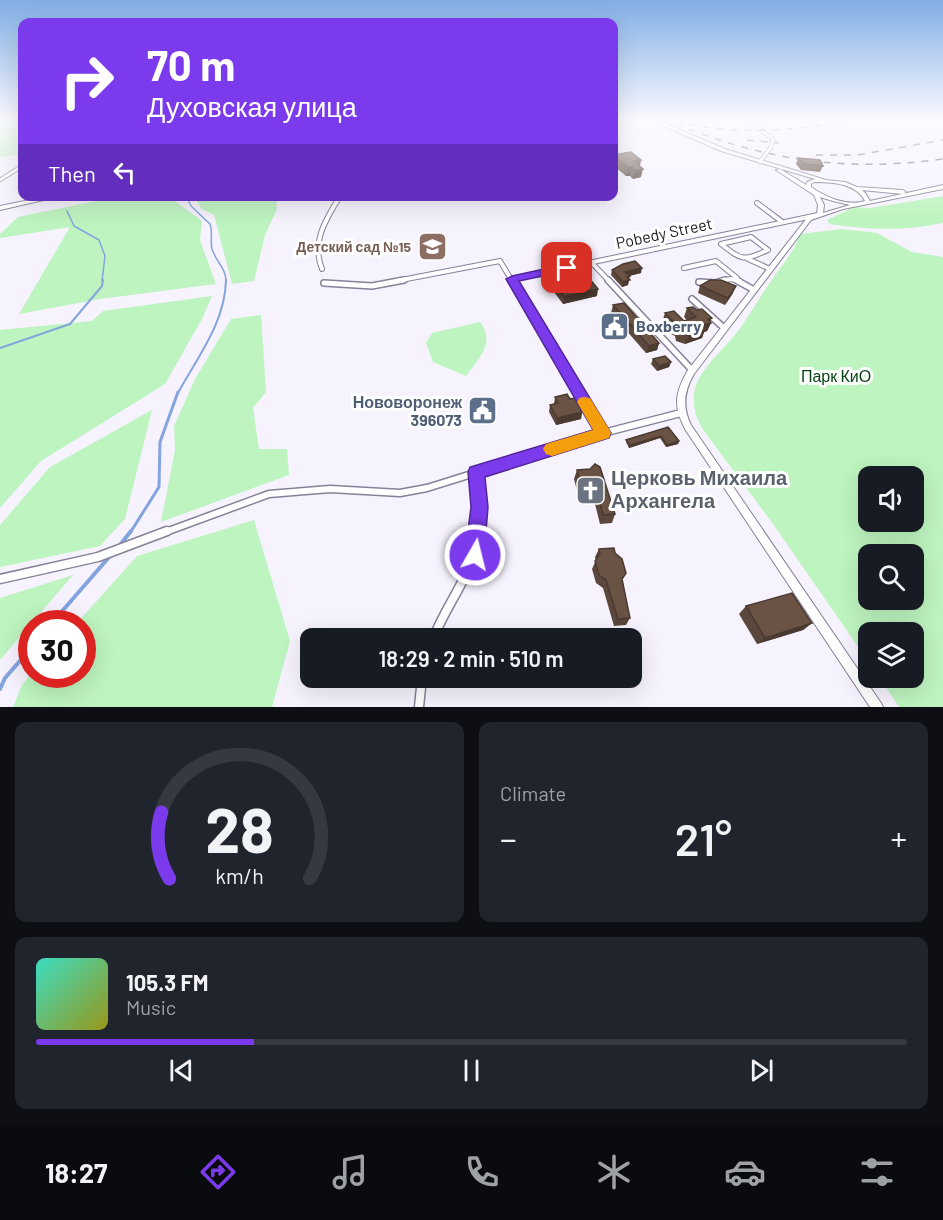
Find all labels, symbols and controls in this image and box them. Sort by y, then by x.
text: 70 m [147,39,235,89]
icon: right [48,42,126,120]
text: Духовская улица [147,90,357,122]
icon: left [108,156,141,189]
text: Then [48,160,96,186]
street label: Pobedy Street [614,213,714,252]
school or university icon: Детский сад №15 [416,231,448,263]
place label: Детский сад №15 [296,238,411,255]
pin [541,242,592,293]
icon: arrive [550,251,583,284]
public building icon: Boxberry [599,310,631,342]
place label: Boxberry [636,316,701,335]
park label: Парк КиО [801,366,871,385]
place label: Нововоронеж 396073 [353,392,463,429]
public building icon: Нововоронеж 396073 [467,395,499,427]
place label: Церковь Михаила Архангела [611,465,788,512]
map controls [858,466,924,688]
button: sound [858,466,924,532]
church icon: Церковь Михаила Архангела [574,474,606,506]
position arrow [443,523,507,587]
button: search [858,544,924,610]
speed limit sign: 30 [18,610,96,688]
button: layers [858,622,924,688]
text: 18:29 · 2 min · 510 m [378,645,564,671]
text: Climate [500,781,566,805]
text: 28 [205,791,274,865]
text: 21° [675,811,732,865]
text: − [500,818,517,858]
text: + [890,818,907,858]
text: km/h [215,863,264,888]
text: 105.3 FM [126,969,208,995]
text: Music [126,995,176,1019]
icon: previous [165,1054,198,1087]
icon: pause [455,1054,488,1087]
icon: next [745,1054,778,1087]
icon: directions [197,1151,239,1193]
icon: music [329,1151,371,1193]
icon: phone [461,1151,503,1193]
icon: climate [593,1151,635,1193]
icon: car [724,1151,766,1193]
icon: filters [856,1151,898,1193]
text: 18:27 [45,1156,107,1188]

